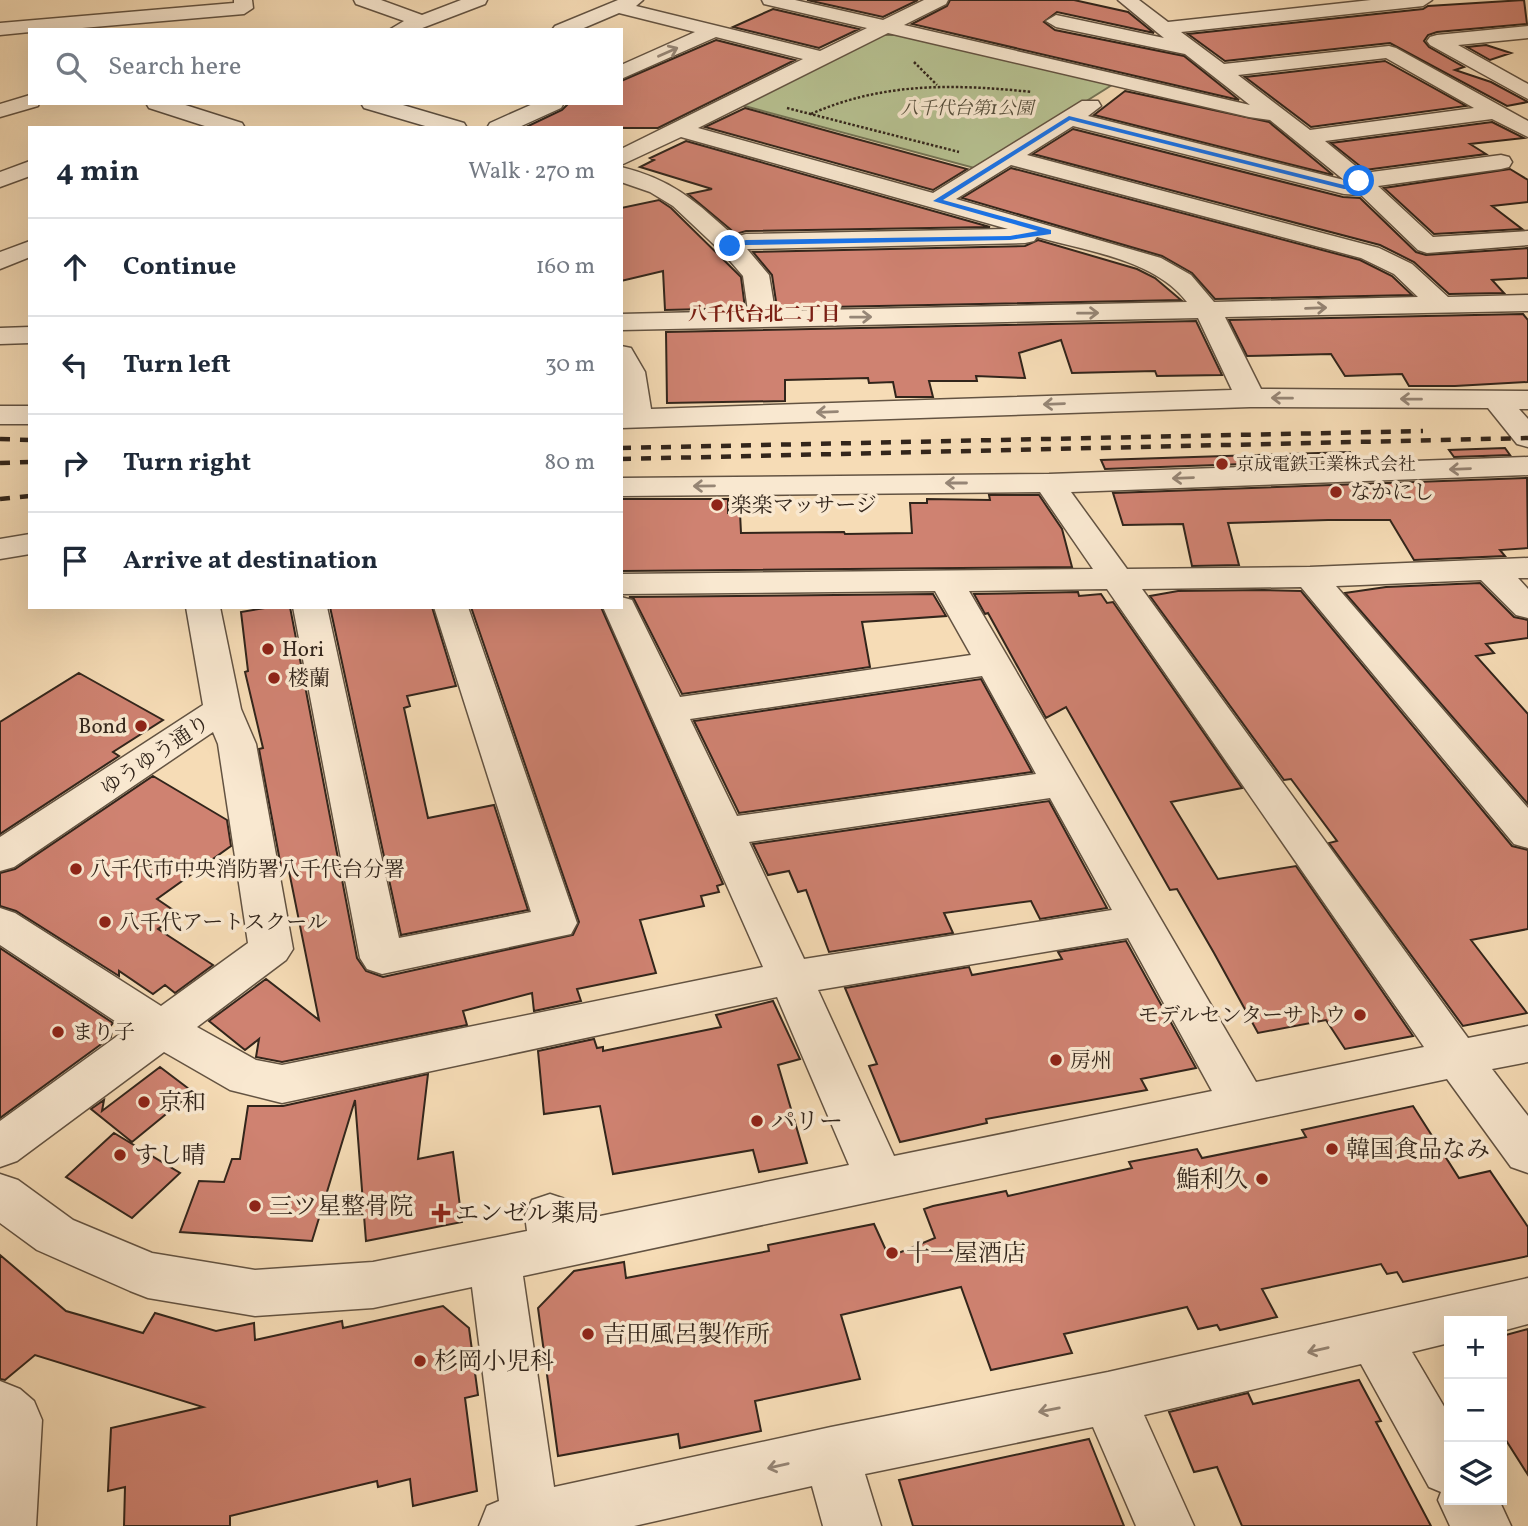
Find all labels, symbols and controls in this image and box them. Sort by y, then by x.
search box [28,28,623,105]
one-way arrow [656,45,678,58]
icon: search [52,48,90,86]
text: Search here [108,49,241,85]
park label: 八千代台第1公園 [901,97,1036,122]
text: 4 min [56,151,140,193]
text: Walk · 270 m [468,156,595,188]
route start [1343,165,1374,196]
route end [714,230,745,261]
icon: ahead [56,248,94,286]
text: Continue [123,249,236,285]
text: 160 m [536,251,595,283]
one-way arrow [1304,301,1327,314]
district label: 八千代台北二丁目 [688,302,840,328]
one-way arrow [1077,306,1100,319]
one-way arrow [849,310,872,324]
icon: left [56,346,94,384]
text: Turn left [123,347,231,383]
text: 30 m [545,349,595,381]
one-way arrow [1271,391,1294,405]
one-way arrow [1400,392,1423,406]
one-way arrow [1043,398,1066,411]
one-way arrow [816,405,839,418]
icon: right [56,444,94,482]
text: Turn right [123,445,251,481]
text: 80 m [545,447,595,479]
place label: 京成電鉄工業株式会社 [1236,453,1416,478]
marker: 京成電鉄工業株式会社 [1214,456,1230,472]
one-way arrow [1449,462,1472,475]
one-way arrow [1172,472,1195,485]
one-way arrow [945,477,968,490]
one-way arrow [693,479,716,493]
place label: なかにし [1350,479,1434,508]
marker: なかにし [1328,484,1344,500]
place label: 楽楽マッサージ [731,492,877,521]
marker: 楽楽マッサージ [709,497,725,513]
icon: arrive [56,542,94,580]
text: Arrive at destination [123,543,378,579]
place label: Hori [282,636,324,665]
marker: Hori [260,641,276,657]
place label: 楼蘭 [288,665,330,694]
marker: 楼蘭 [266,670,282,686]
street label: ゆうゆう通り [96,709,216,803]
place label: Bond [78,713,127,742]
marker: Bond [133,718,149,734]
place label: 八千代市中央消防署八千代台分署 [90,856,405,885]
marker: 八千代市中央消防署八千代台分署 [68,861,84,877]
place label: 八千代アートスクール [119,909,328,938]
marker: 八千代アートスクール [97,914,113,930]
place label: モデルセンターサトウ [1138,1002,1346,1031]
marker: モデルセンターサトウ [1352,1007,1368,1023]
place label: まり子 [72,1019,135,1048]
marker: まり子 [50,1024,66,1040]
place label: 房州 [1070,1047,1112,1076]
marker: 房州 [1048,1052,1064,1068]
place label: 京和 [158,1087,206,1121]
marker: 京和 [136,1094,152,1110]
place label: パリー [771,1106,843,1140]
marker: パリー [749,1113,765,1129]
place label: 韓国食品なみ [1346,1134,1490,1168]
place label: すし晴 [134,1140,206,1174]
marker: 韓国食品なみ [1324,1141,1340,1157]
marker: すし晴 [112,1147,128,1163]
place label: 鮨利久 [1176,1164,1248,1198]
marker: 鮨利久 [1254,1171,1270,1187]
place label: 三ツ星整骨院 [269,1191,413,1225]
marker: 三ツ星整骨院 [247,1198,263,1214]
place label: エンゼル薬局 [455,1198,599,1232]
marker: エンゼル薬局 [433,1205,449,1221]
place label: 十一屋酒店 [906,1238,1026,1272]
marker: 十一屋酒店 [884,1245,900,1261]
map controls [1444,1316,1507,1505]
button: + [1444,1316,1507,1379]
place label: 吉田風呂製作所 [602,1319,770,1353]
marker: 吉田風呂製作所 [580,1326,596,1342]
one-way arrow [1308,1344,1330,1357]
place label: 杉岡小児科 [434,1346,554,1380]
marker: 杉岡小児科 [412,1353,428,1369]
button: − [1444,1379,1507,1442]
one-way arrow [1038,1403,1061,1417]
button: layers [1444,1442,1507,1505]
one-way arrow [767,1459,790,1473]

